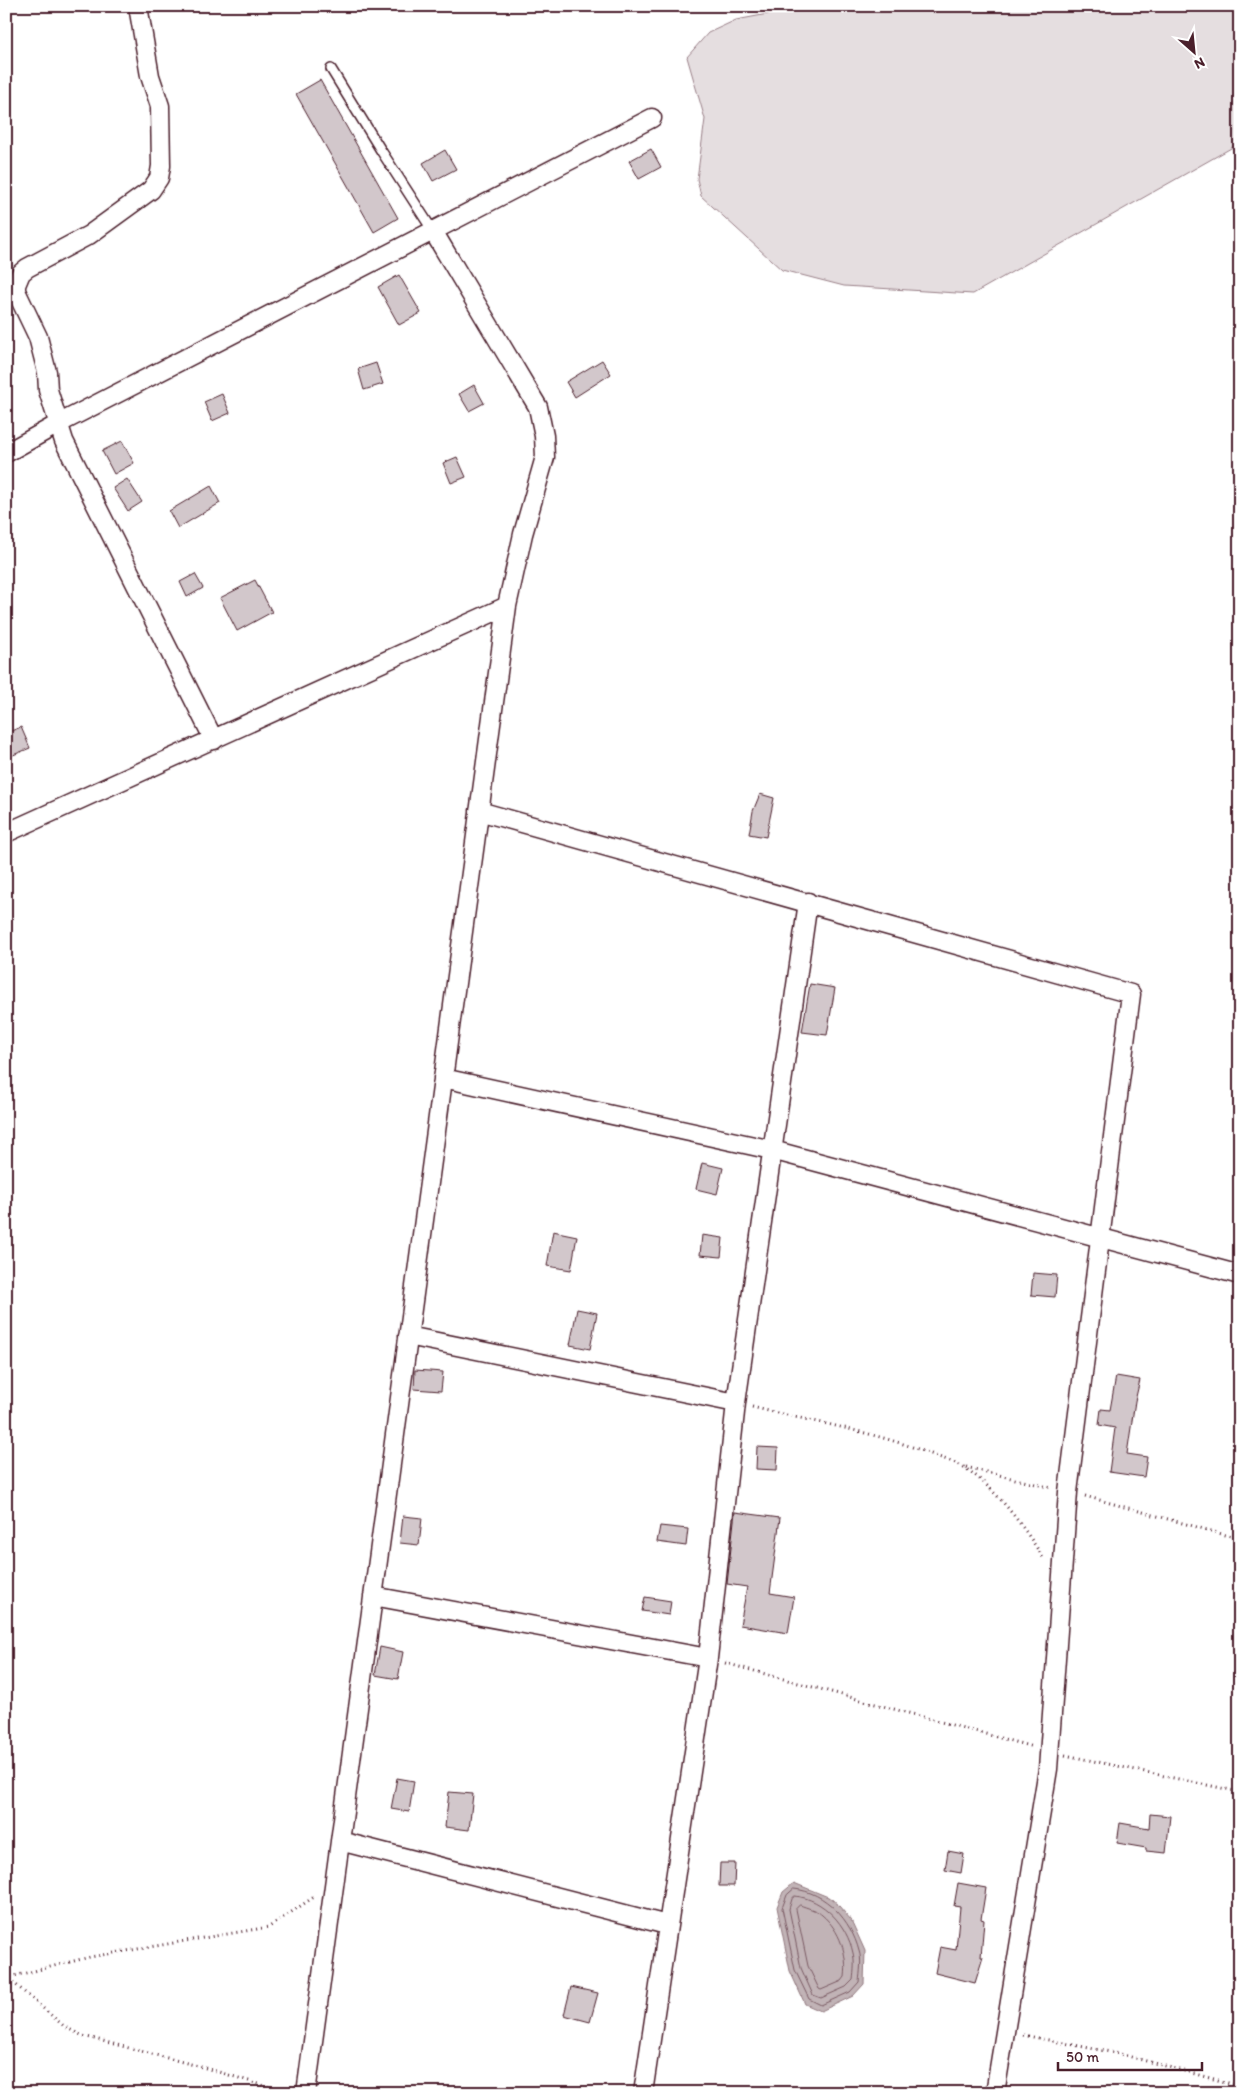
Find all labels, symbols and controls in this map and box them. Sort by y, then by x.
north arrow [1168,28,1218,78]
text: N [1192,53,1208,73]
scale bar [1058,2039,1202,2071]
text: 50 m [1066,2048,1099,2066]

